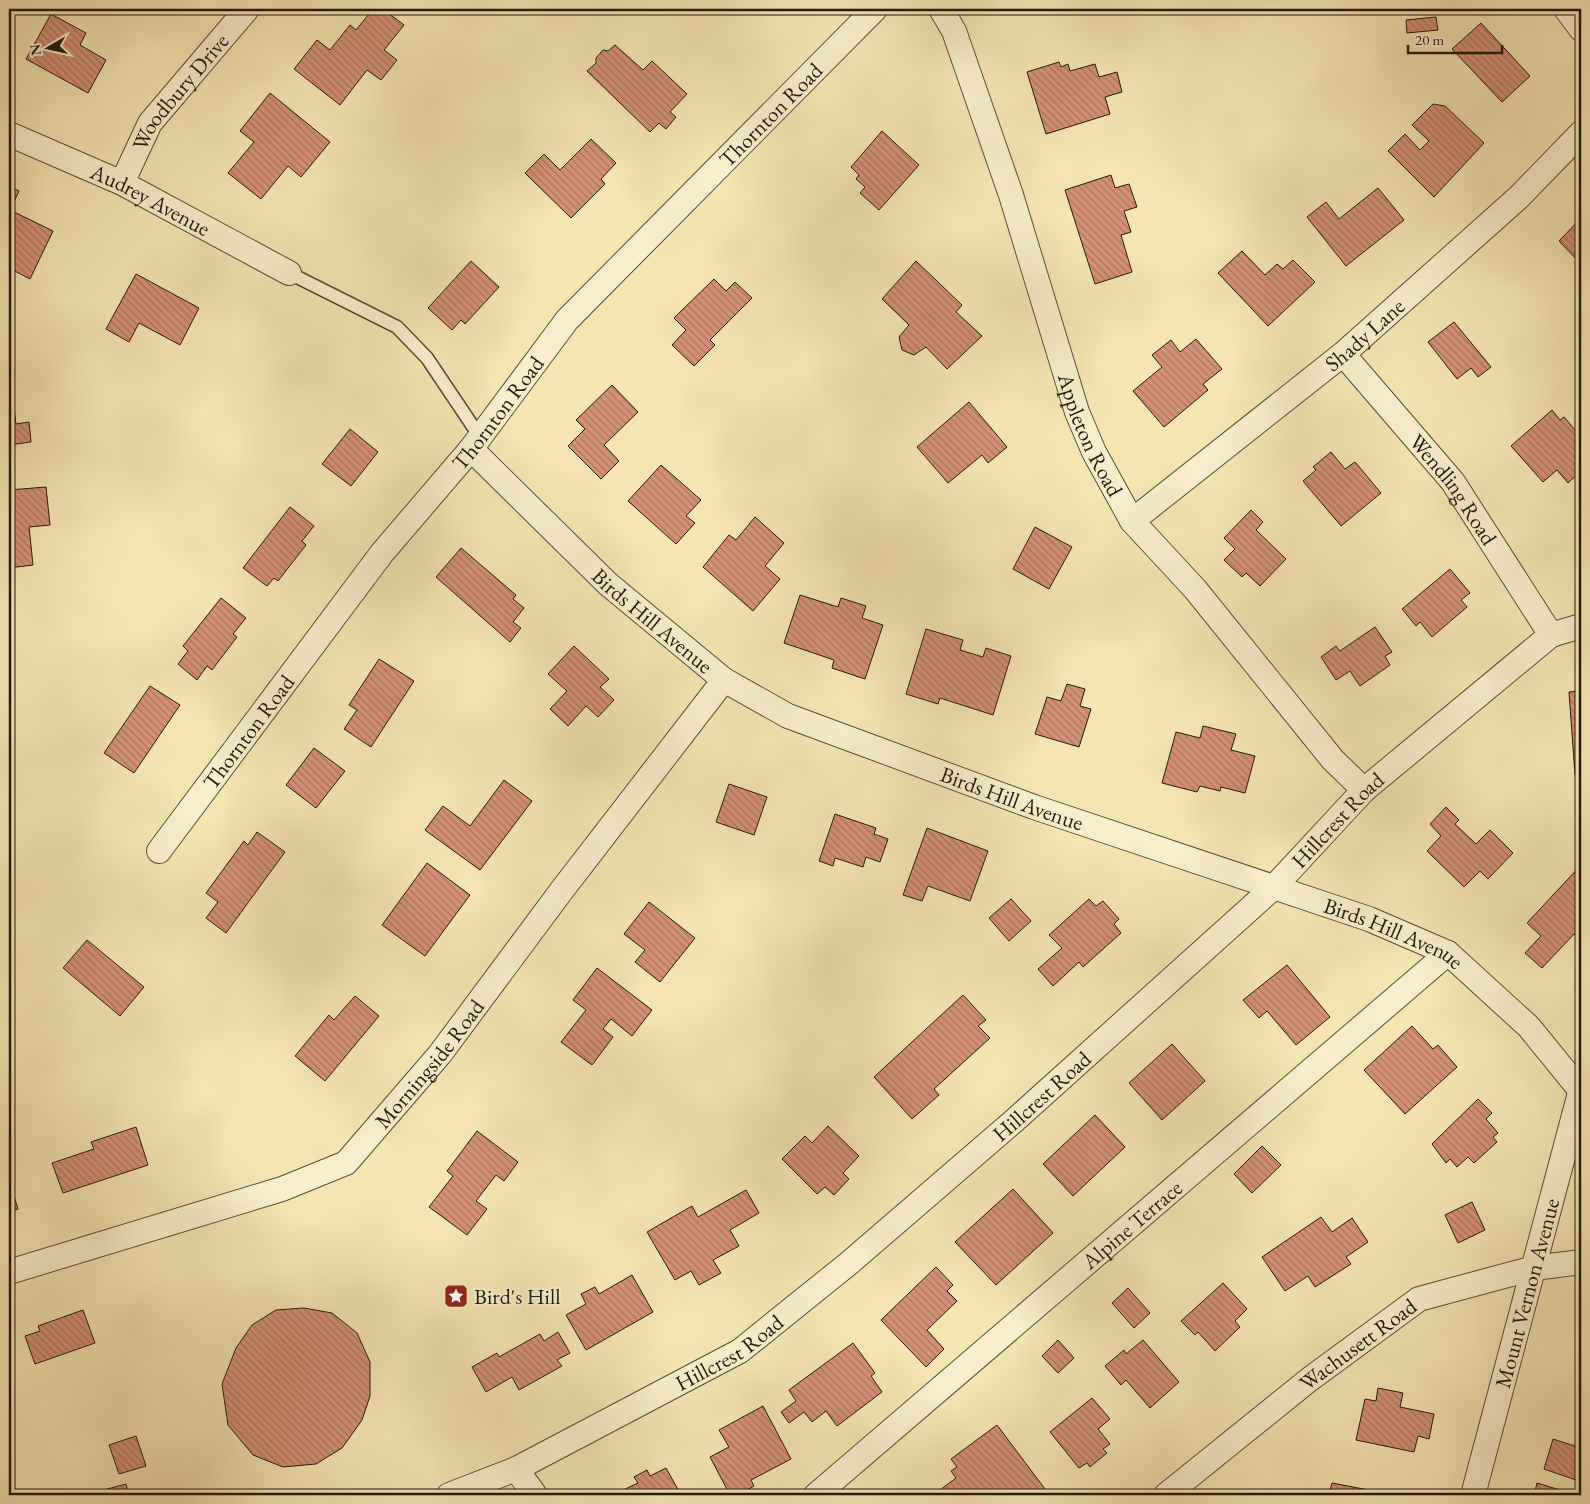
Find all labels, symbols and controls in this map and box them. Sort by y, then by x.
north arrow [22,22,72,72]
scale bar [1408,22,1501,54]
street label: Woodbury Drive [125,27,236,155]
text: 20 m [1415,30,1444,49]
text: N [25,42,45,57]
street label: Thornton Road [713,56,830,173]
street label: Audrey Avenue [85,157,216,243]
street label: Shady Lane [1319,292,1411,378]
street label: Thornton Road [445,349,551,476]
street label: Appleton Road [1051,369,1130,502]
street label: Wendling Road [1403,428,1504,551]
street label: Birds Hill Avenue [585,562,719,680]
street label: Thornton Road [196,668,302,795]
street label: Birds Hill Avenue [936,760,1087,838]
street label: Hillcrest Road [1285,765,1391,875]
street label: Birds Hill Avenue [1320,891,1470,976]
street label: Morningside Road [368,993,491,1135]
street label: Hillcrest Road [986,1044,1098,1148]
street label: Alpine Terrace [1075,1173,1189,1276]
street label: Mount Vernon Avenue [1488,1195,1566,1391]
place label: Bird's Hill [474,1282,560,1311]
place icon: Bird's Hill [443,1283,469,1309]
street label: Wachusett Road [1293,1291,1423,1397]
street label: Hillcrest Road [670,1307,790,1398]

